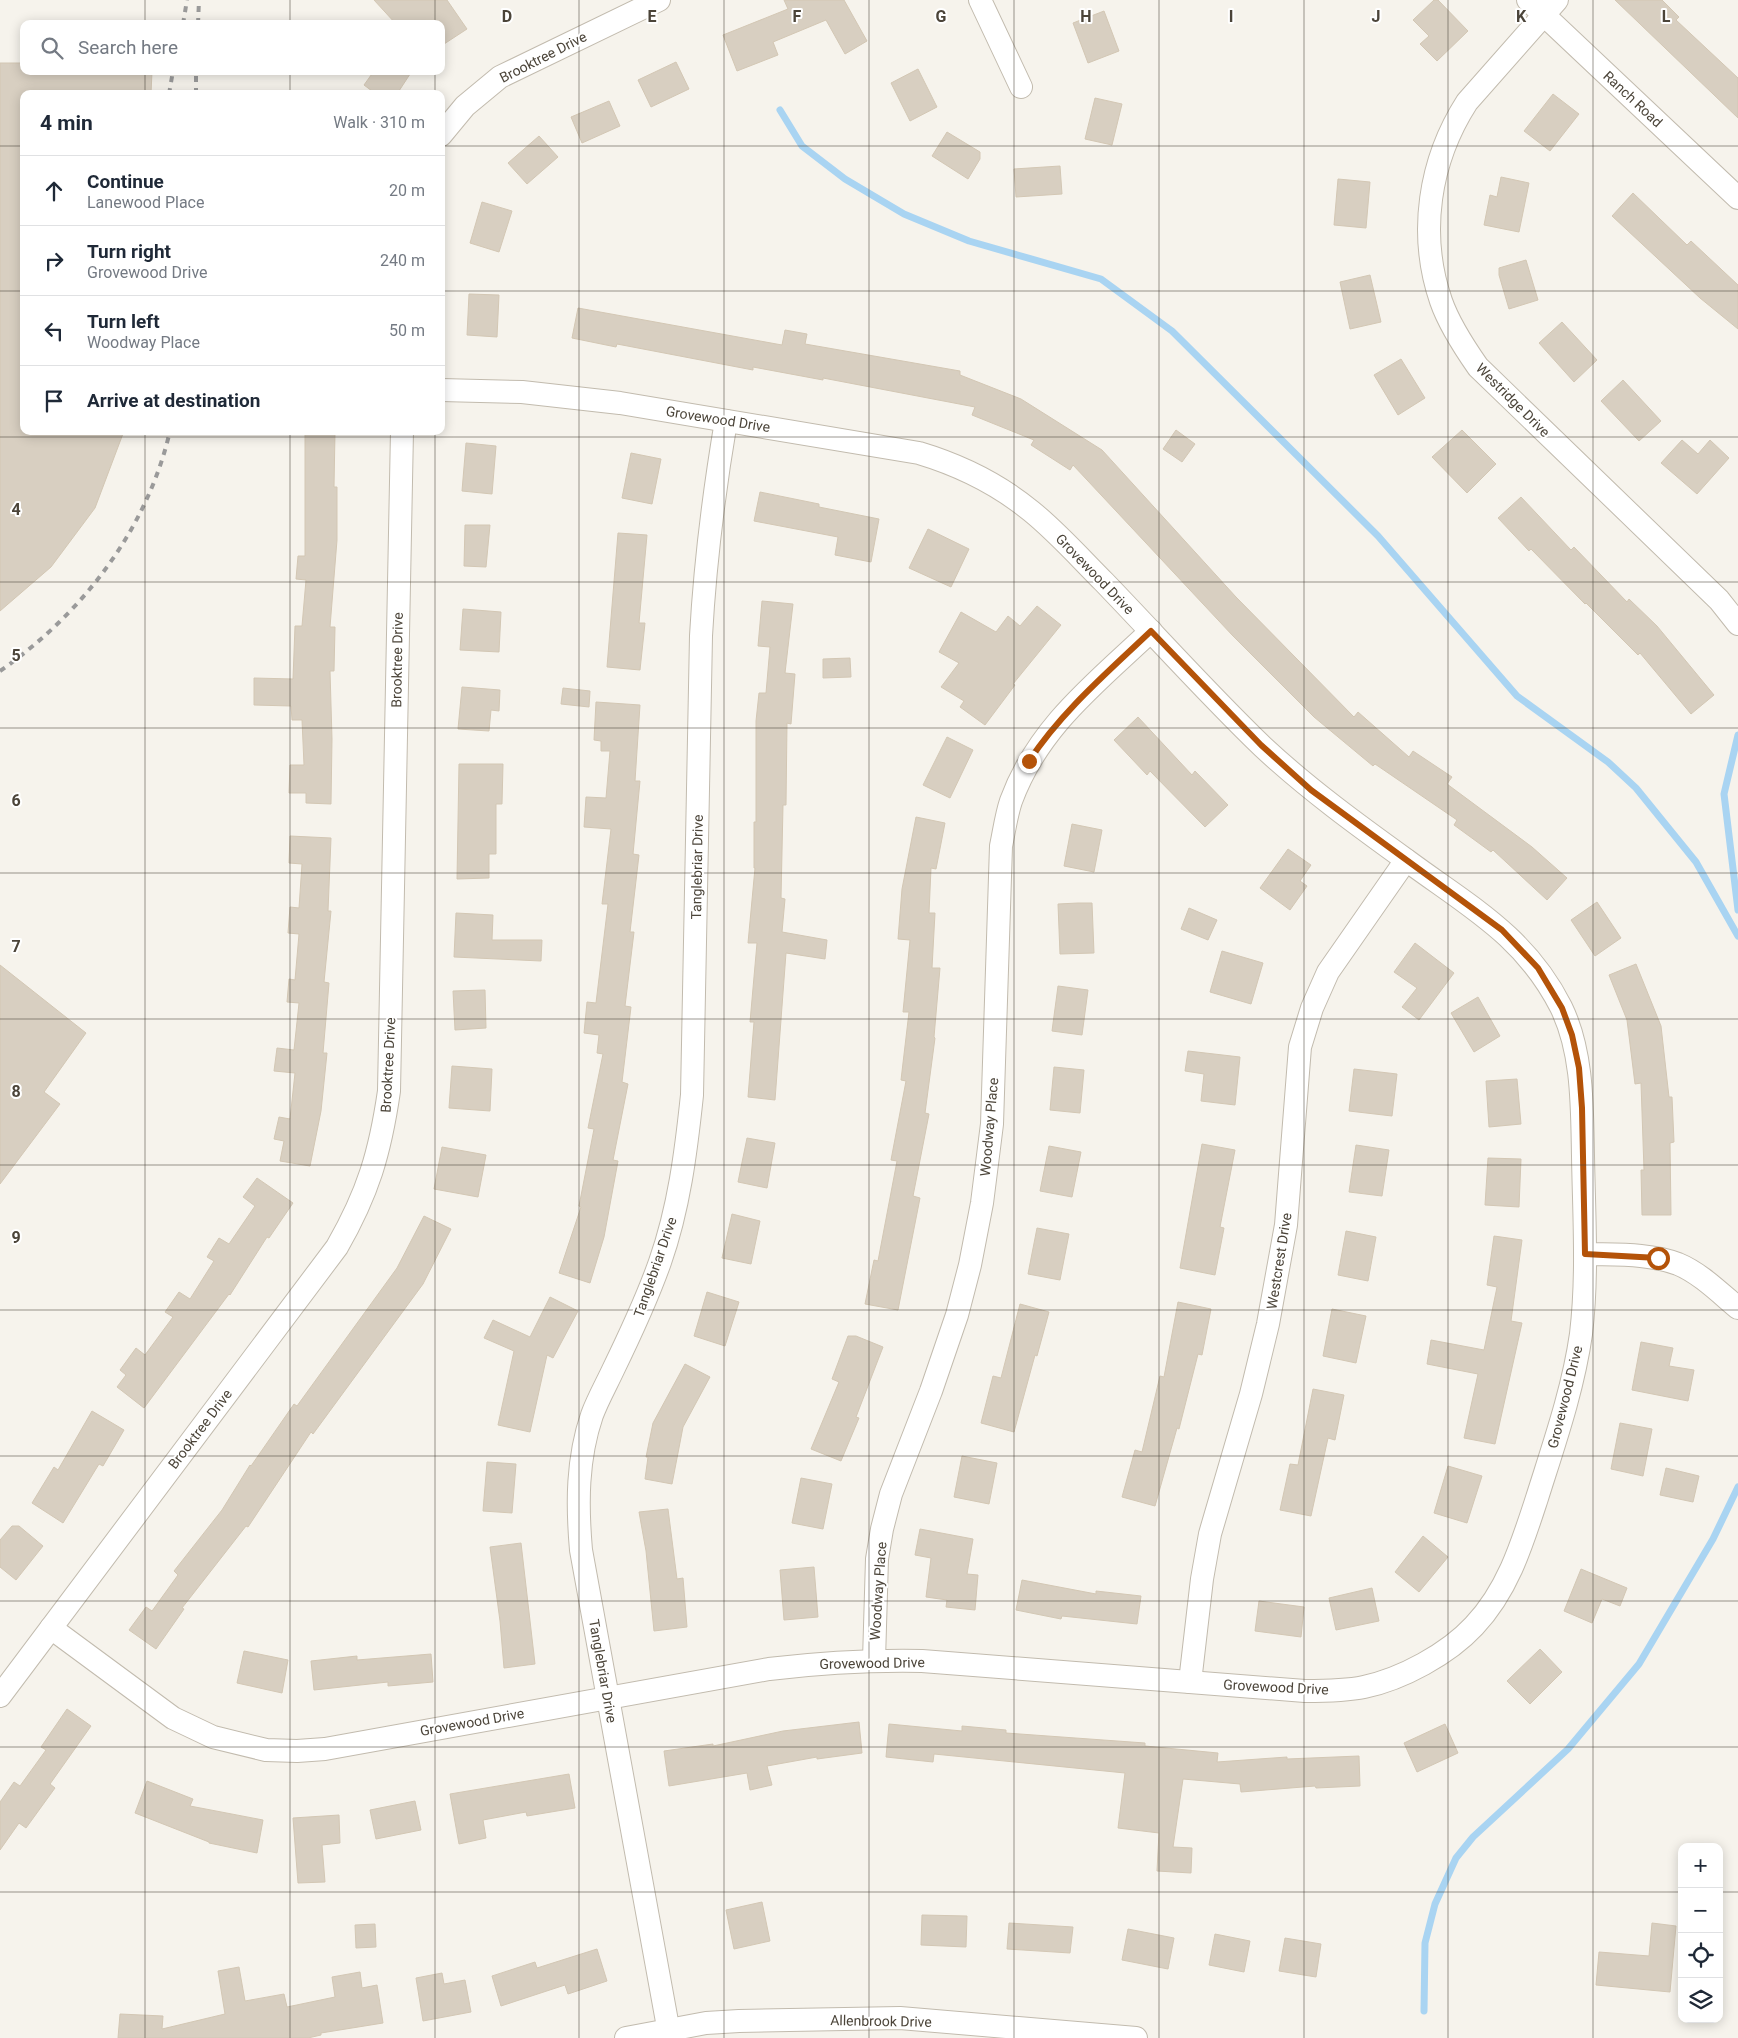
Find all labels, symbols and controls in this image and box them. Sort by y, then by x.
text: D [502,7,512,26]
text: E [648,7,657,26]
text: F [793,7,802,26]
text: G [936,7,947,26]
text: H [1080,7,1092,26]
text: I [1229,7,1233,26]
text: J [1372,7,1380,26]
text: K [1516,7,1527,26]
text: L [1662,7,1671,26]
search box [20,20,445,75]
street label: Brooktree Drive [497,28,589,86]
icon: search [38,34,66,62]
text: Search here [78,36,178,59]
street label: Ranch Road [1600,68,1666,130]
text: 4 min [40,111,93,135]
text: Walk · 310 m [333,113,425,132]
text: Continue [87,170,164,193]
icon: ahead [40,177,68,205]
text: 20 m [389,181,425,200]
text: Lanewood Place [87,193,204,212]
text: Turn right [87,240,171,263]
icon: right [40,247,68,275]
text: 240 m [380,251,425,270]
text: Grovewood Drive [87,263,208,282]
text: Turn left [87,310,160,333]
icon: left [40,317,68,345]
text: 50 m [389,321,425,340]
text: Woodway Place [87,333,200,352]
street label: Westridge Drive [1473,360,1553,440]
icon: arrive [40,387,68,415]
text: Arrive at destination [87,389,260,412]
street label: Grovewood Drive [665,403,771,435]
text: 4 [11,500,21,519]
street label: Grovewood Drive [1053,531,1137,617]
street label: Brooktree Drive [388,612,406,708]
text: 5 [11,646,21,665]
route end [1018,750,1041,773]
text: 6 [11,791,21,810]
street label: Tanglebriar Drive [688,814,706,920]
text: 7 [11,937,21,956]
street label: Brooktree Drive [378,1017,398,1113]
street label: Woodway Place [977,1077,1001,1177]
text: 8 [11,1082,21,1101]
street label: Westcrest Drive [1263,1212,1295,1310]
street label: Tanglebriar Drive [630,1215,680,1319]
text: 9 [11,1228,21,1247]
route start [1647,1247,1670,1270]
street label: Grovewood Drive [1544,1344,1586,1450]
street label: Brooktree Drive [165,1386,235,1472]
street label: Woodway Place [867,1541,889,1641]
street label: Tanglebriar Drive [586,1618,620,1724]
street label: Grovewood Drive [819,1654,925,1672]
street label: Grovewood Drive [1223,1676,1329,1698]
street label: Grovewood Drive [419,1705,525,1739]
map controls [1678,1843,1723,2023]
button: + [1678,1843,1723,1888]
button: − [1678,1888,1723,1933]
button: locate [1678,1933,1723,1978]
button: layers [1678,1978,1723,2023]
street label: Allenbrook Drive [830,2012,932,2030]

